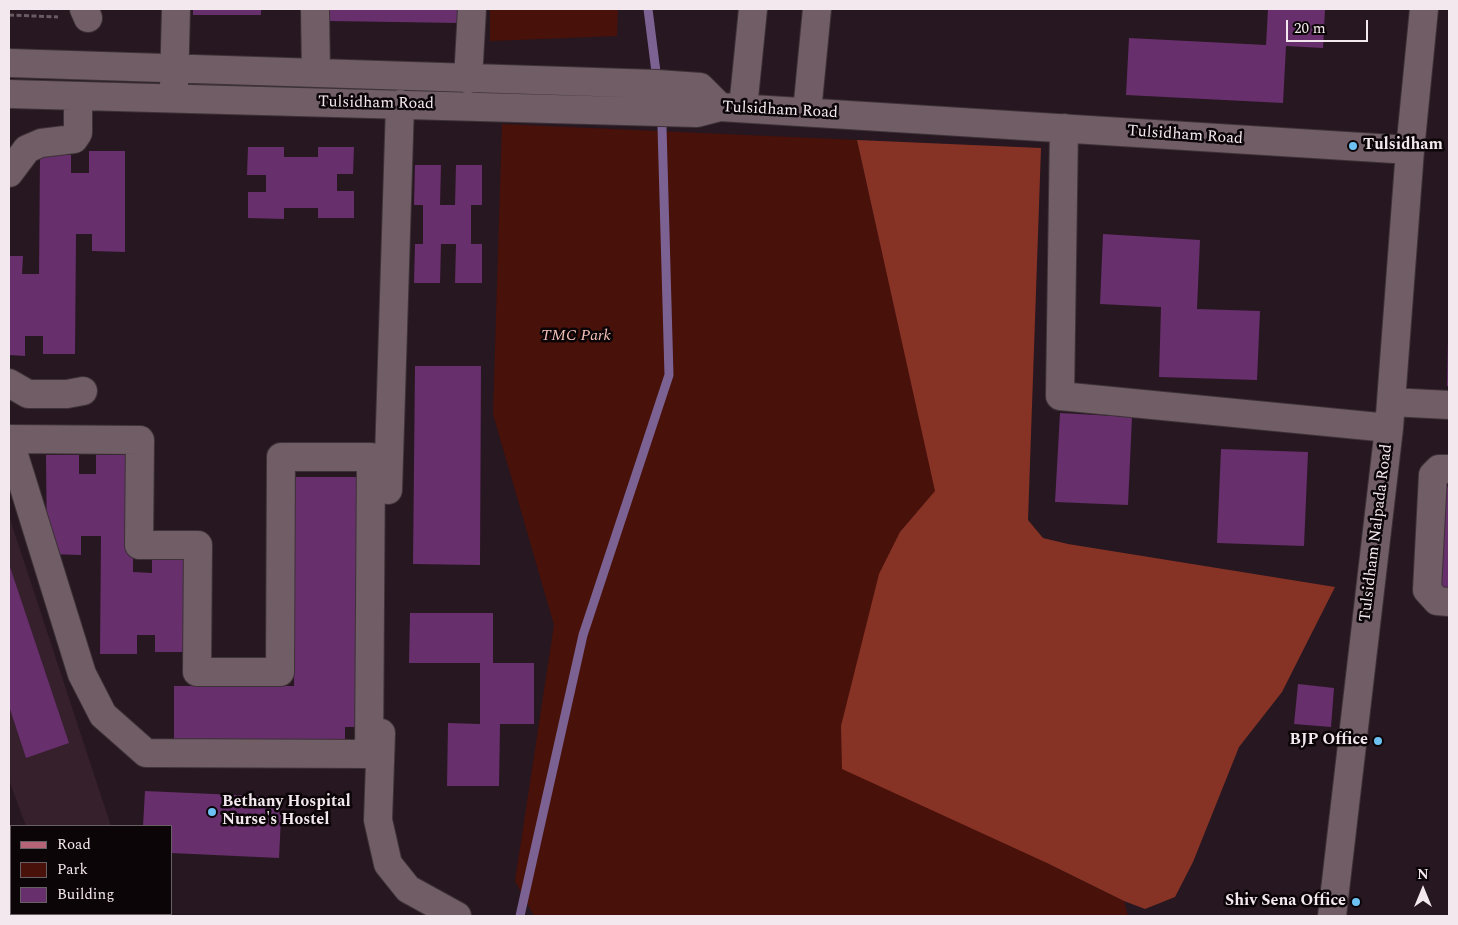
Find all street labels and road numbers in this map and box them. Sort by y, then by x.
street label: Tulsidham Road [318,93,434,115]
street label: Tulsidham Road [722,98,838,124]
street label: Tulsidham Road [1126,122,1244,150]
street label: Tulsidham Nalpada Road [1357,443,1397,623]

